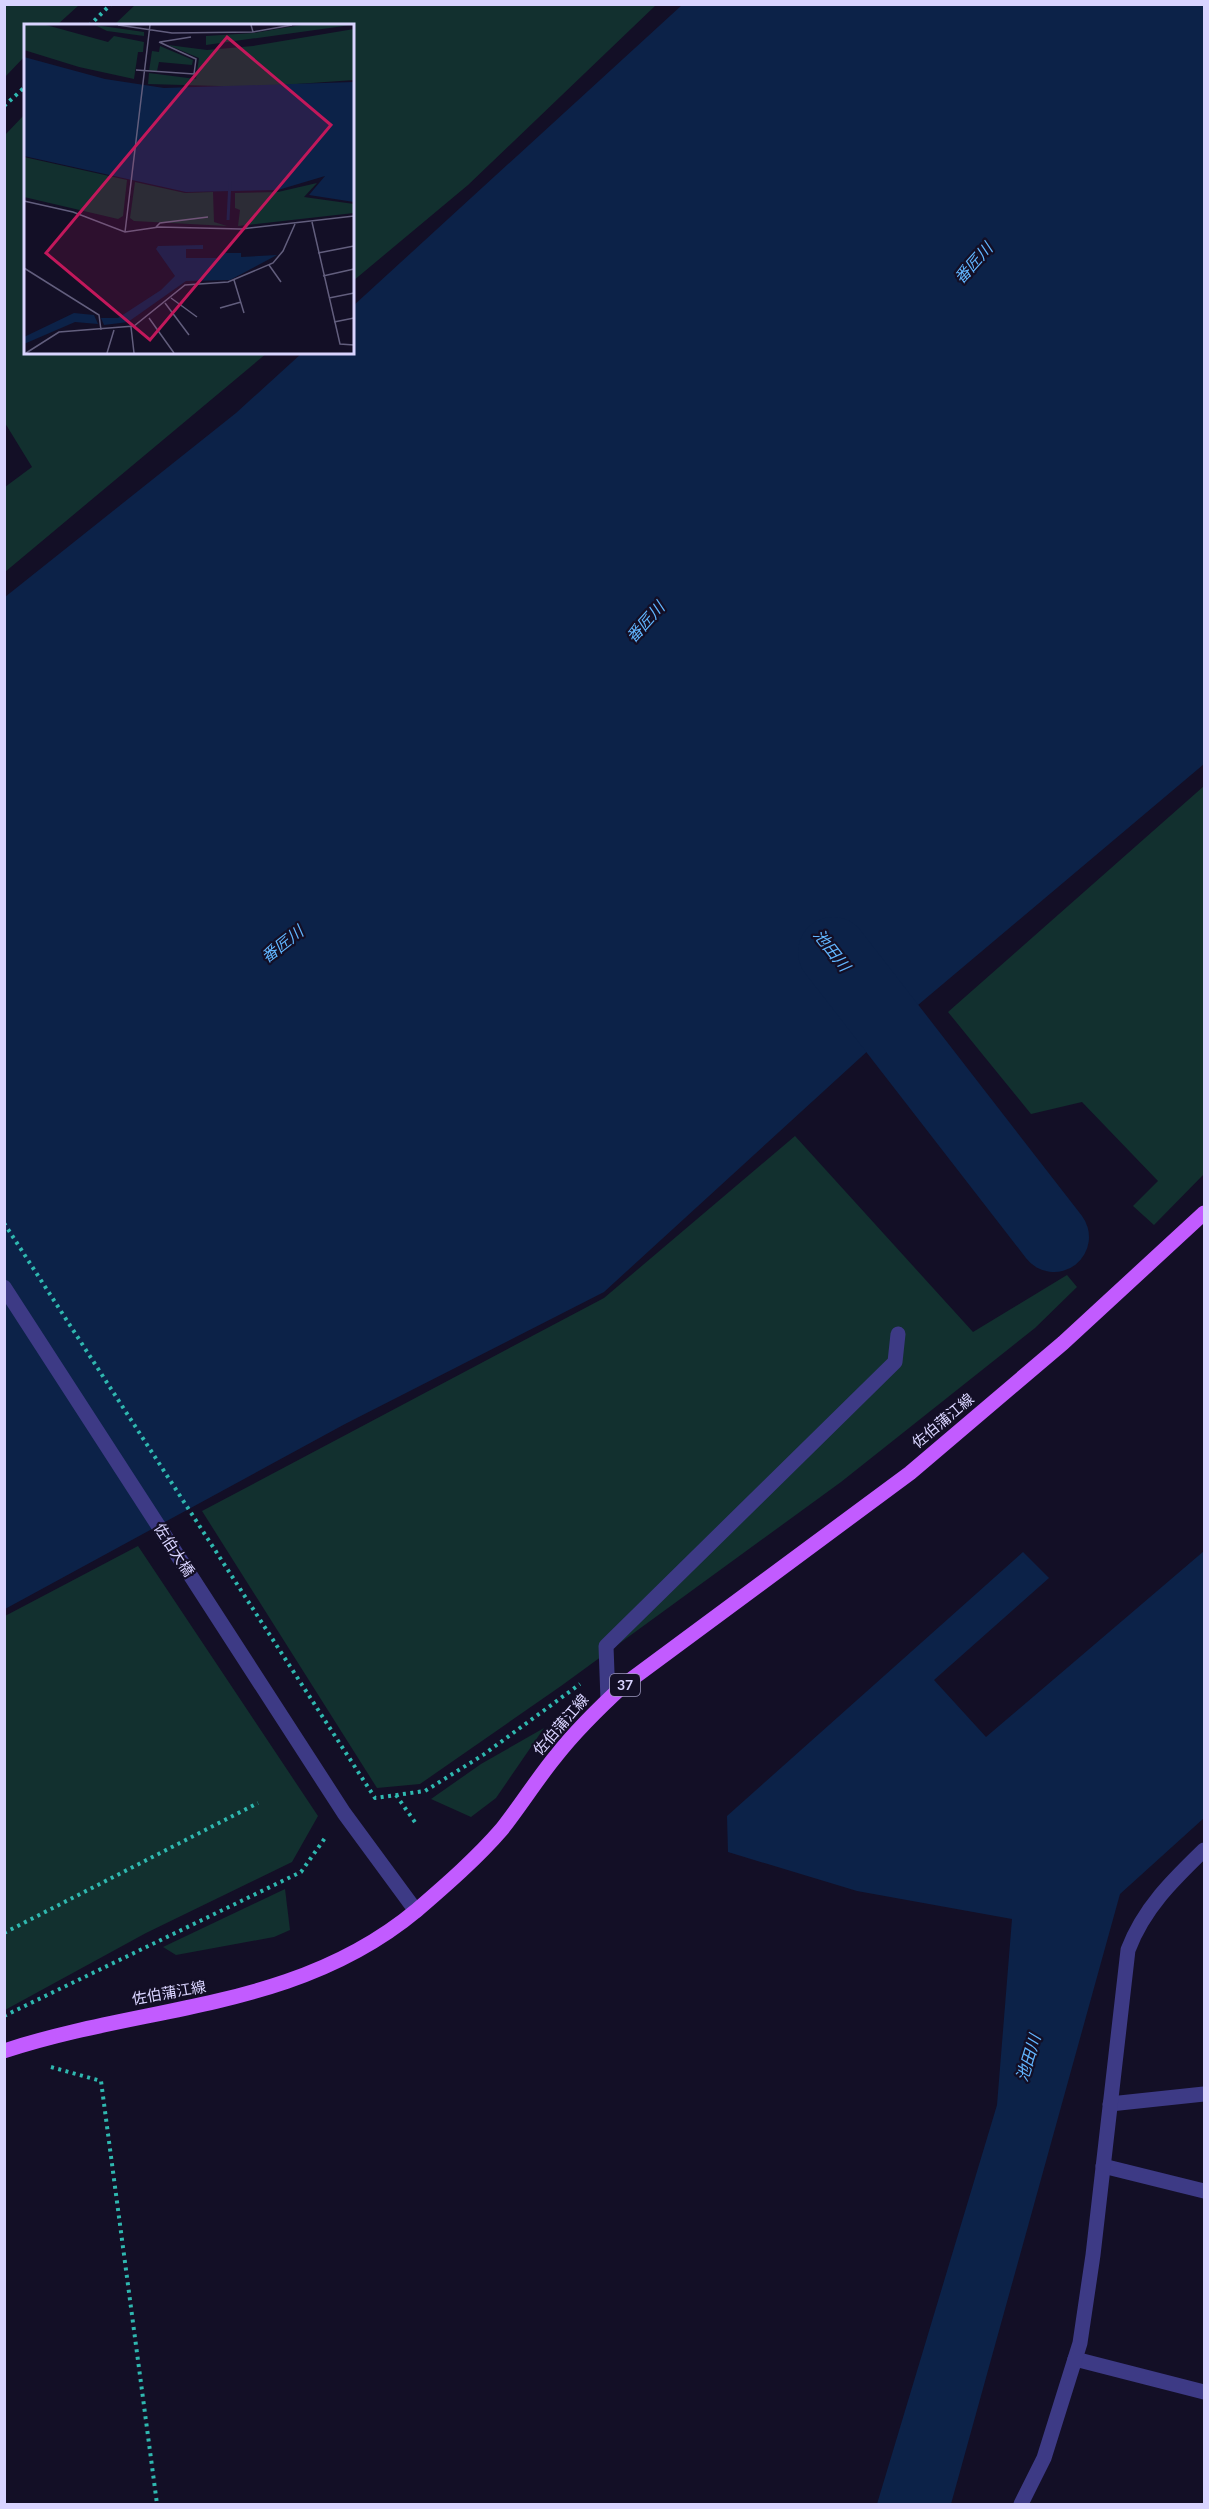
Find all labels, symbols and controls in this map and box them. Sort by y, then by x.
inset map [24,24,354,354]
water label: 番匠川 [950,237,997,287]
water label: 番匠川 [622,596,669,646]
water label: 番匠川 [257,920,308,966]
water label: 池田川 [810,925,856,976]
street label: 佐伯蒲江線 [908,1389,977,1451]
street label: 佐伯大橋 [151,1519,199,1580]
road number: 37 [610,1674,640,1696]
street label: 佐伯蒲江線 [529,1690,592,1759]
street label: 佐伯蒲江線 [130,1977,207,2007]
water label: 池田川 [1011,2030,1044,2084]

